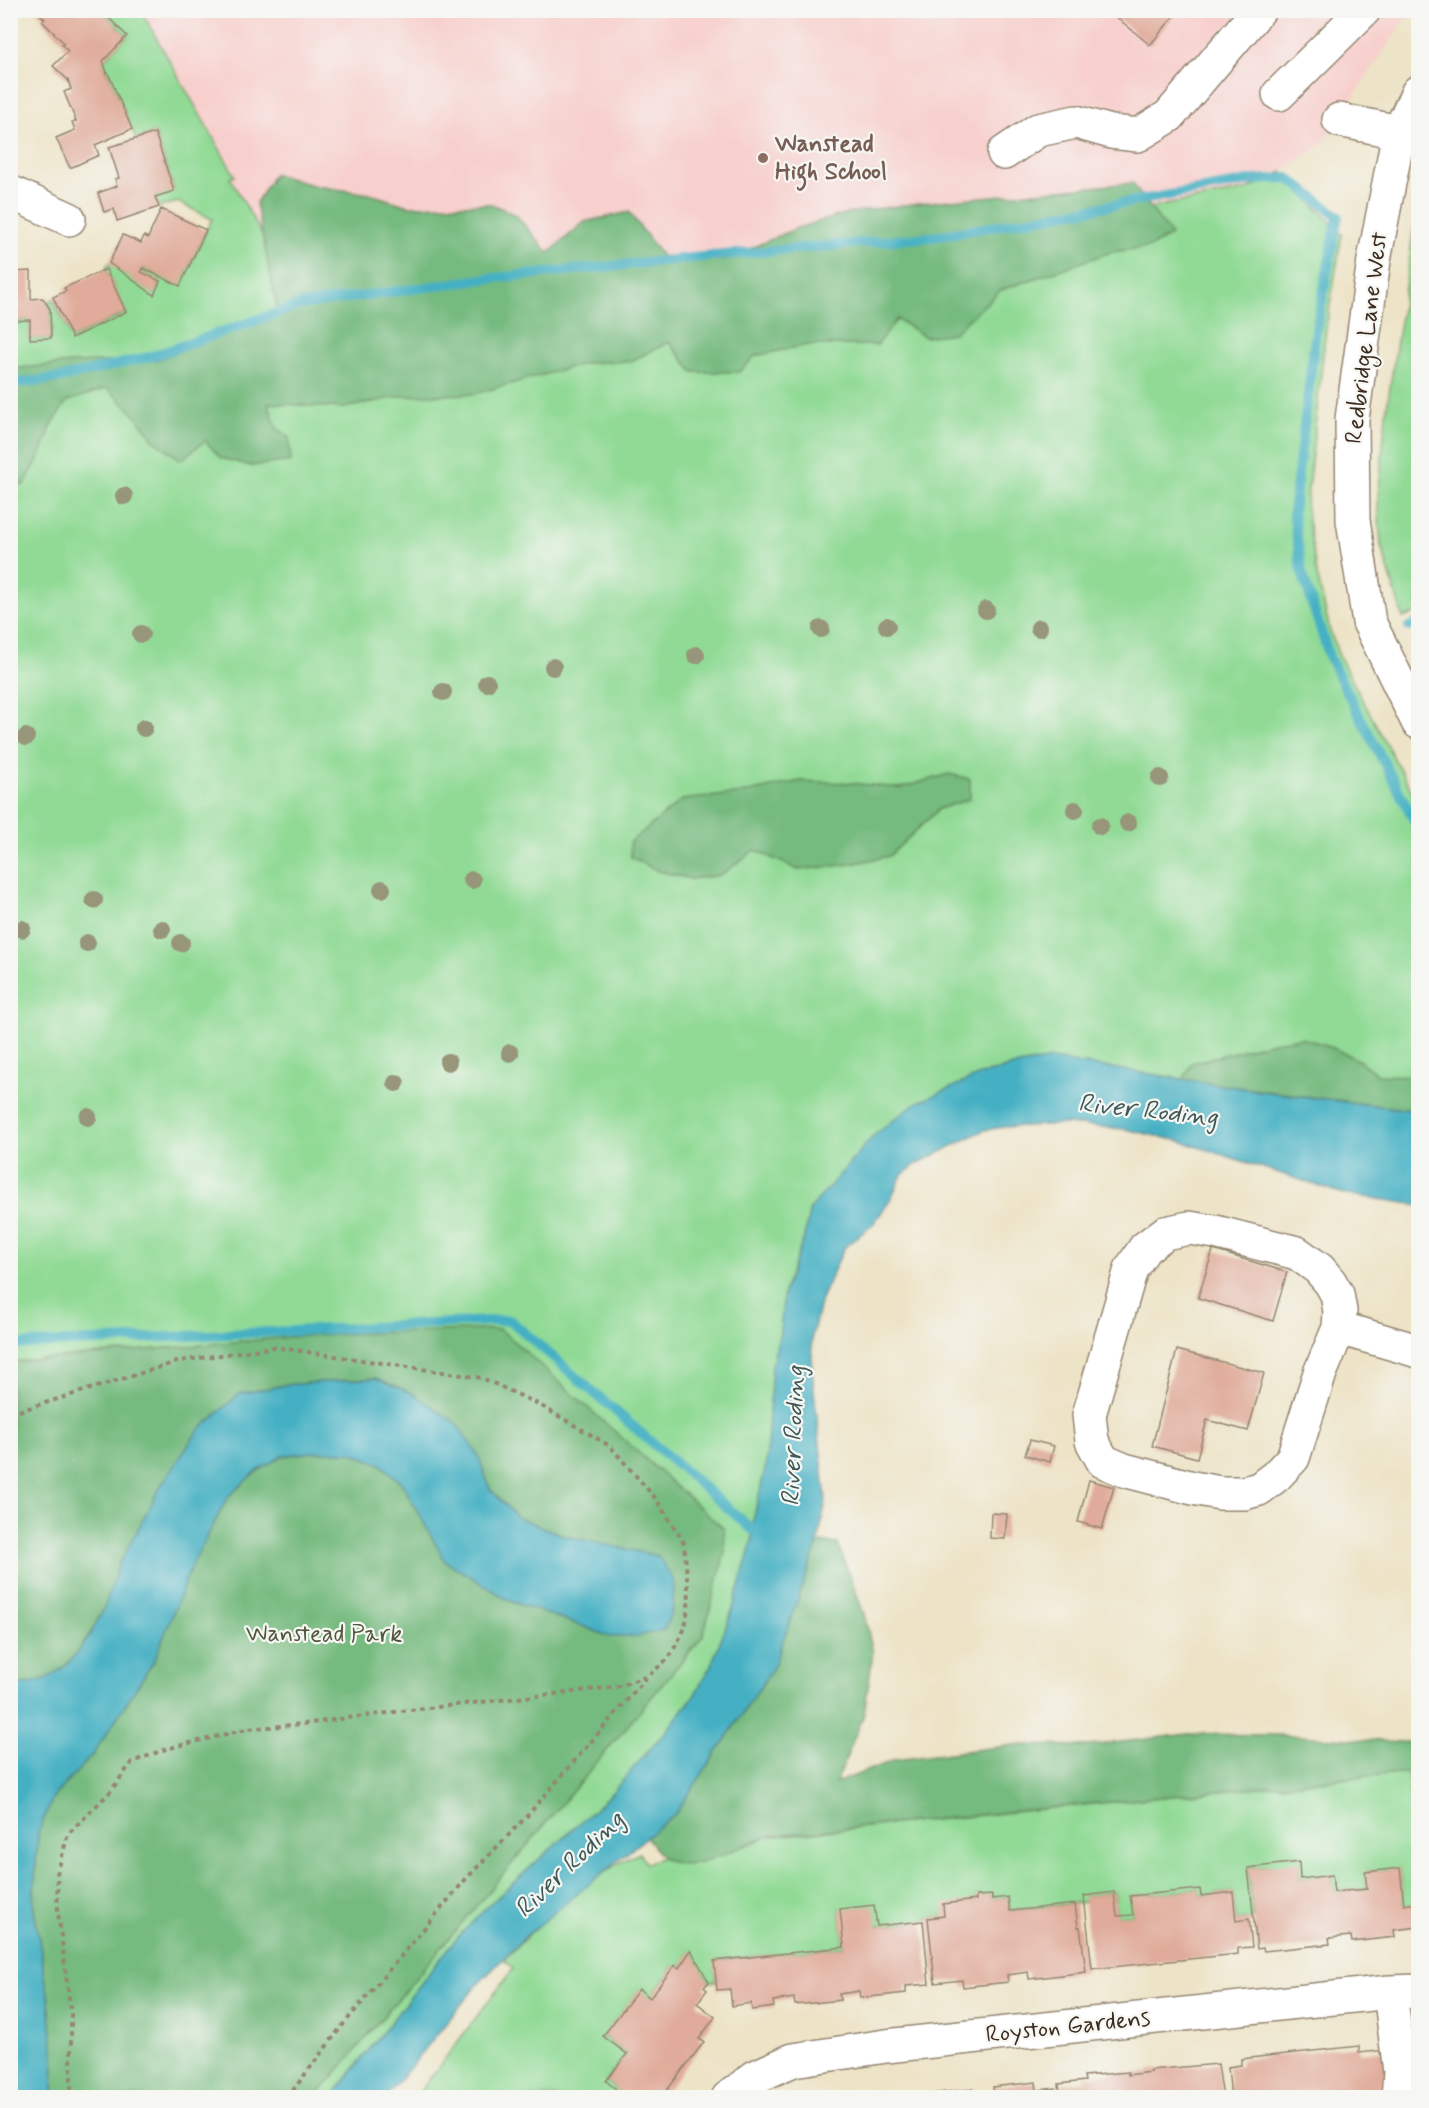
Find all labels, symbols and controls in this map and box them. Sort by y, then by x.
place label: Wanstead High School [774,129,887,191]
marker: Wanstead High School [756,151,770,165]
street label: Redbridge Lane West [1339,230,1397,446]
water label: River Roding [1076,1087,1220,1135]
water label: River Roding [775,1365,813,1507]
park label: Wanstead Park [246,1619,402,1650]
water label: River Roding [508,1804,633,1926]
street label: Royston Gardens [984,2003,1152,2051]

